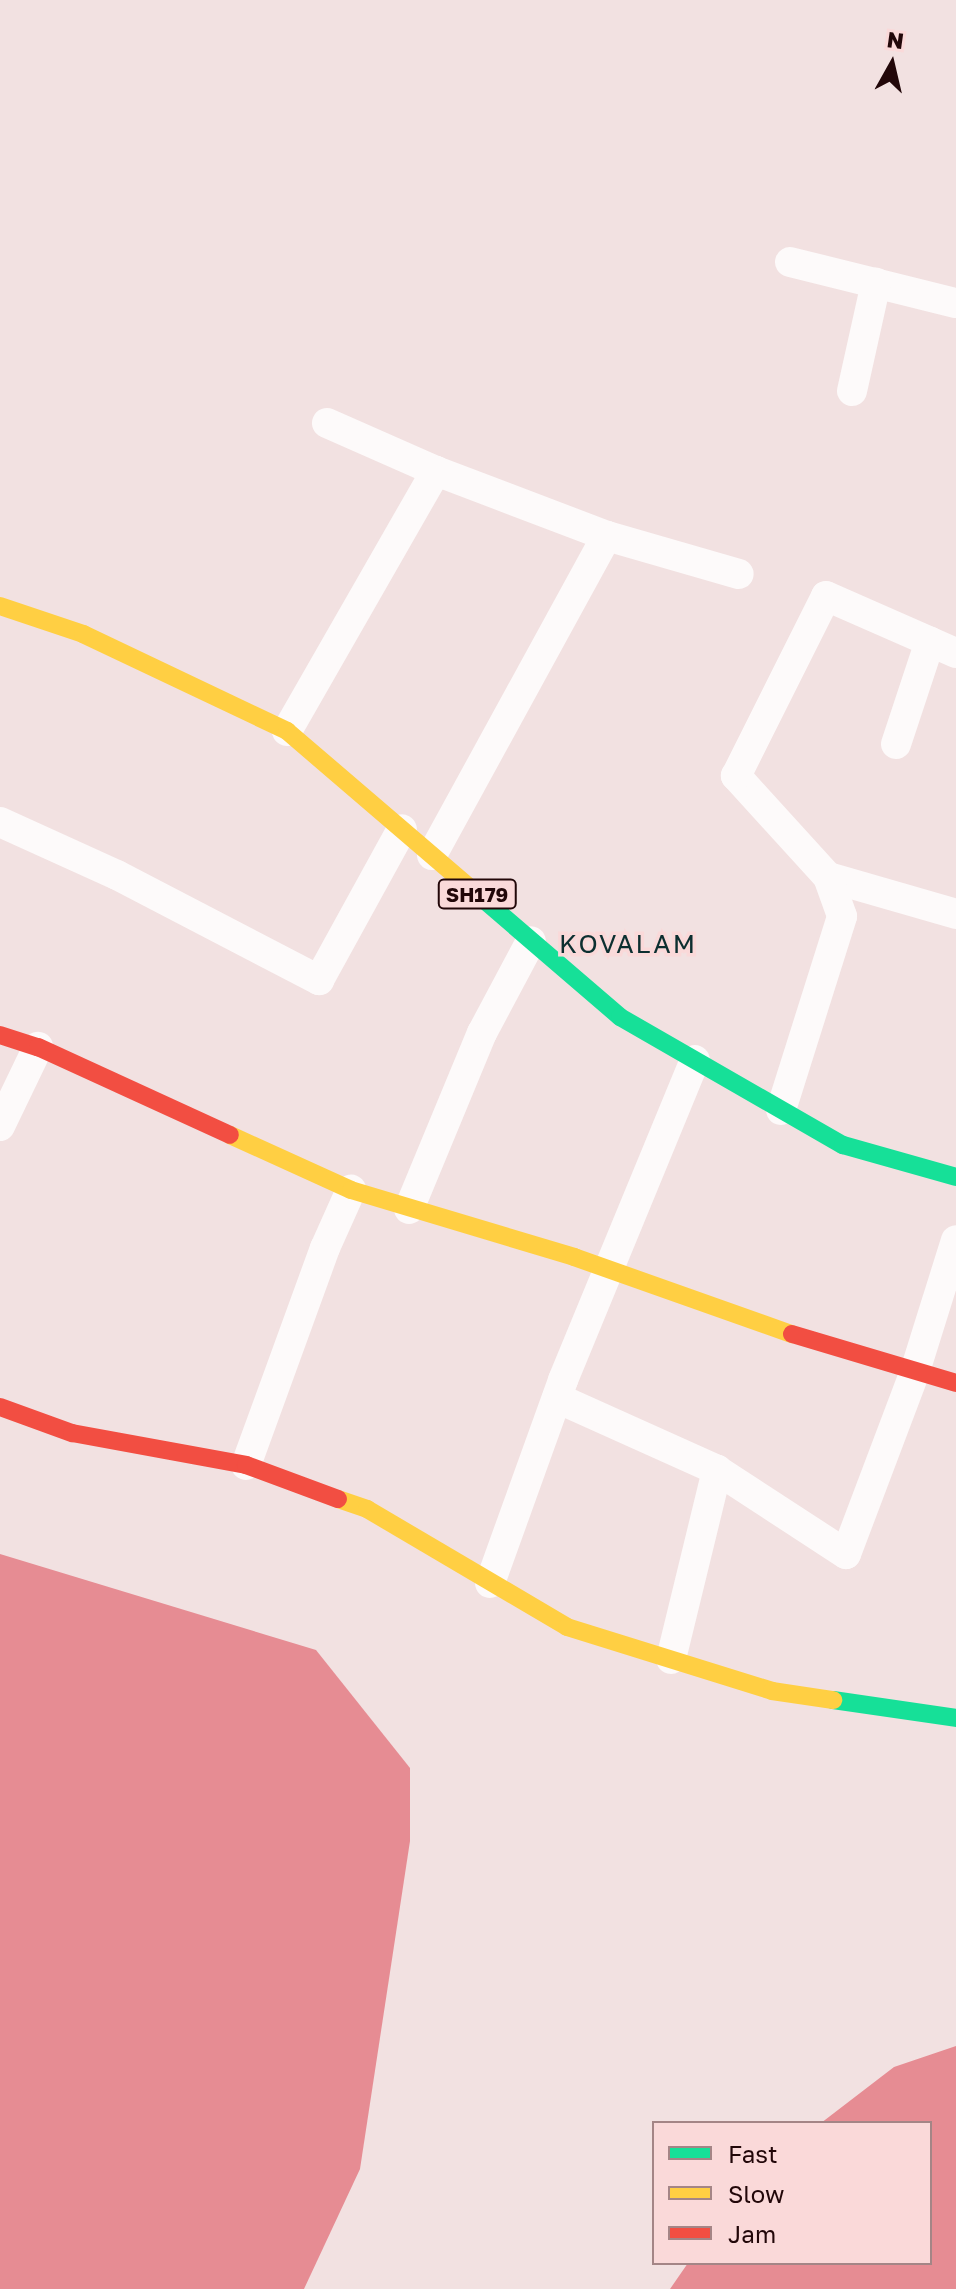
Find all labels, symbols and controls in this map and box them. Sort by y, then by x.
north arrow [852,24,932,104]
text: N [885,25,906,54]
road number: SH179 [437,878,517,910]
district label: KOVALAM [559,928,697,960]
legend [652,2121,932,2265]
text: Fast [728,2139,778,2168]
text: Slow [728,2179,784,2208]
text: Jam [728,2219,776,2248]

